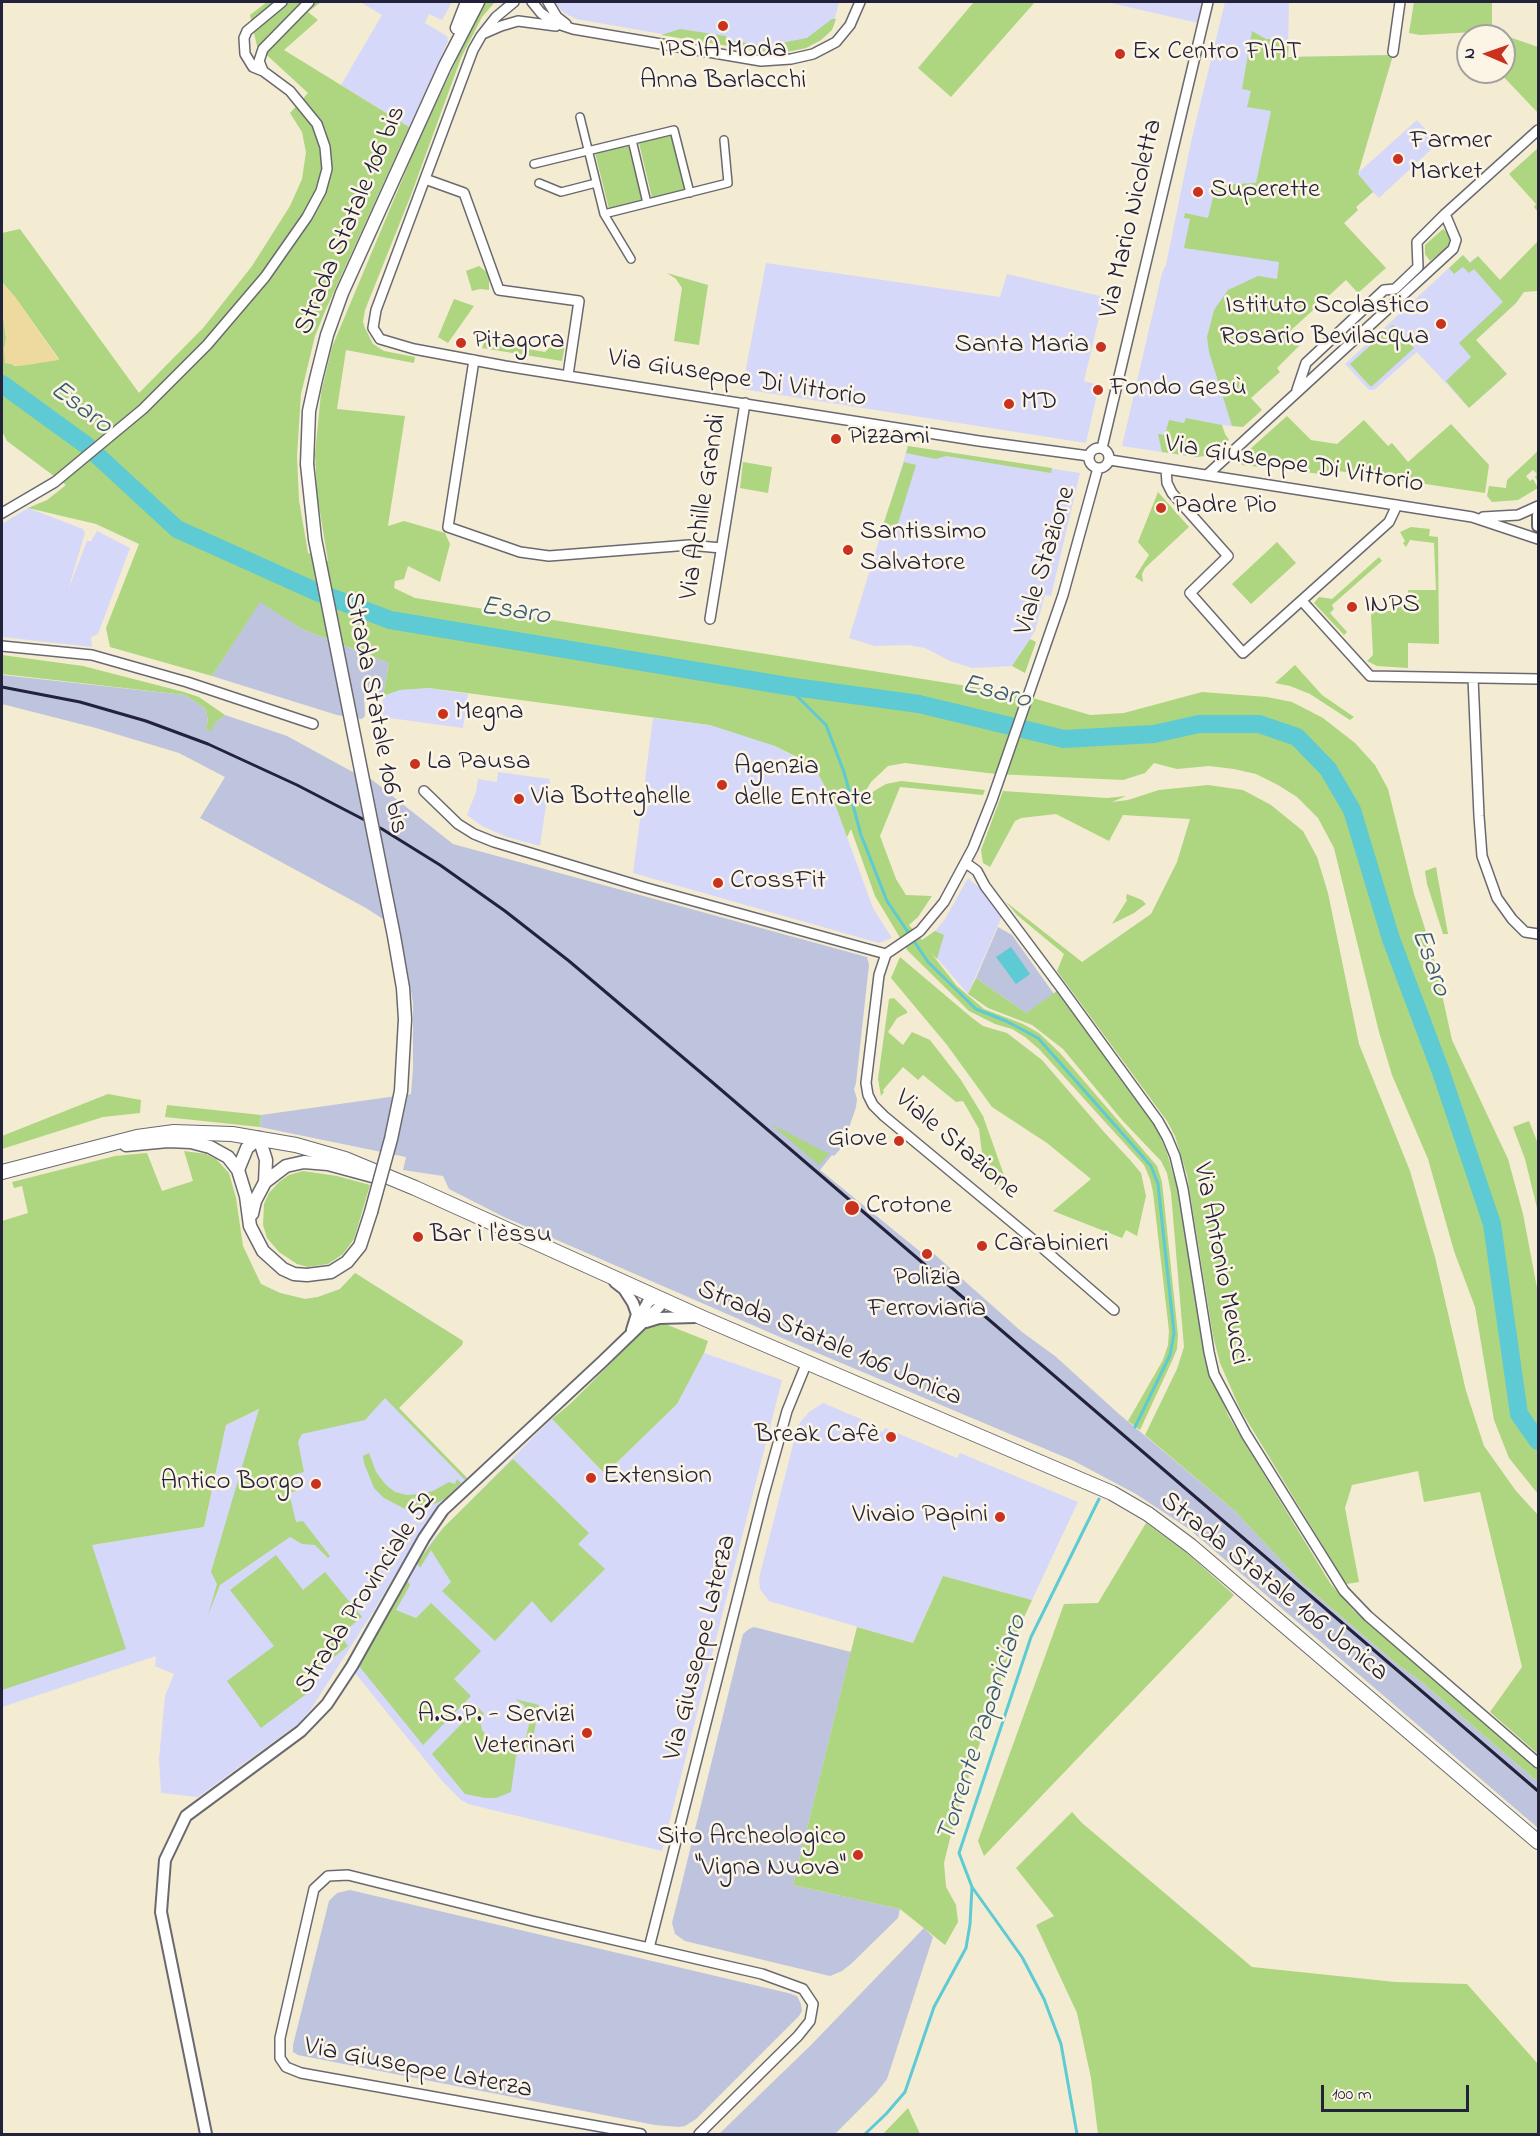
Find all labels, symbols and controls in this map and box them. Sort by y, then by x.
marker: IPSIA Moda Anna Barlacchi [716,19,730,33]
north arrow [1456,24,1516,84]
place label: IPSIA Moda Anna Barlacchi [640,36,806,99]
place label: Ex Centro FIAT [1132,38,1302,70]
marker: Ex Centro FIAT [1113,47,1127,61]
text: N [1458,48,1482,59]
street label: Strada Statale 106 bis [289,102,415,340]
street label: Via Mario Nicoletta [1094,117,1172,321]
place label: Farmer Market [1410,127,1492,190]
marker: Farmer Market [1391,152,1405,166]
place label: Superette [1210,176,1320,208]
marker: Superette [1191,185,1205,199]
place label: Istituto Scolastico Rosario Bevilacqua [1220,292,1429,355]
marker: Istituto Scolastico Rosario Bevilacqua [1434,317,1448,331]
place label: Pitagora [473,327,565,359]
place label: Santa Maria [955,331,1089,363]
marker: Pitagora [454,336,468,350]
marker: Santa Maria [1094,340,1108,354]
street label: Via Giuseppe Di Vittorio [605,344,869,416]
place label: Fondo Gesù [1110,374,1247,406]
water label: Esaro [42,375,118,443]
marker: Fondo Gesù [1091,383,1105,397]
place label: MD [1021,388,1057,420]
marker: MD [1002,397,1016,411]
street label: Via Achille Grandi [674,412,736,602]
place label: Pizzami [848,423,930,455]
street label: Via Giuseppe Di Vittorio [1162,430,1426,502]
marker: Pizzami [829,432,843,446]
street label: Viale Stazione [1009,483,1085,639]
place label: Padre Pio [1173,492,1277,524]
marker: Padre Pio [1154,501,1168,515]
place label: Santissimo Salvatore [860,518,986,581]
marker: Santissimo Salvatore [841,543,855,557]
street label: Strada Statale 106 bis [335,589,413,837]
water label: Esaro [478,591,552,635]
place label: INPS [1364,591,1420,623]
marker: INPS [1345,600,1359,614]
water label: Esaro [958,669,1034,719]
place label: Megna [455,698,524,730]
marker: Megna [436,707,450,721]
place label: La Pausa [427,748,531,780]
place label: Agenzia delle Entrate [734,753,872,816]
marker: La Pausa [408,757,422,771]
marker: Agenzia delle Entrate [715,778,729,792]
place label: Via Botteghelle [531,783,691,815]
marker: Via Botteghelle [512,792,526,806]
place label: CrossFit [730,867,826,899]
marker: CrossFit [711,876,725,890]
water label: Esaro [1401,925,1457,1001]
street label: Viale Stazione [887,1084,1025,1208]
place label: Giove [828,1125,887,1157]
marker: Giove [892,1134,906,1148]
street label: Via Antonio Meucci [1184,1160,1254,1368]
place label: Crotone [866,1192,952,1224]
marker: Crotone [843,1199,861,1217]
place label: Bar ì l'èssu [430,1221,552,1253]
marker: Bar ì l'èssu [411,1230,425,1244]
place label: Carabinieri [994,1230,1109,1262]
marker: Carabinieri [975,1239,989,1253]
marker: Polizia Ferroviaria [920,1247,934,1261]
place label: Polizia Ferroviaria [868,1264,986,1327]
street label: Strada Statale 106 Jonica [692,1274,966,1416]
place label: Break Cafè [755,1421,879,1453]
marker: Break Cafè [884,1430,898,1444]
place label: Extension [603,1462,712,1494]
place label: Antico Borgo [161,1468,304,1500]
marker: Extension [584,1471,598,1485]
marker: Antico Borgo [309,1477,323,1491]
street label: Strada Statale 106 Jonica [1152,1486,1394,1690]
street label: Strada Provinciale 52 [290,1487,444,1701]
place label: Vivaio Papini [852,1501,988,1533]
marker: Vivaio Papini [993,1510,1007,1524]
street label: Via Giuseppe Laterza [658,1532,746,1764]
water label: Torrente Papaniciaro [931,1611,1037,1847]
place label: A.S.P. - Servizi Veterinari [418,1701,575,1764]
marker: A.S.P. - Servizi Veterinari [580,1726,594,1740]
place label: Sito Archeologico "Vigna Nuova" [657,1823,846,1886]
marker: Sito Archeologico "Vigna Nuova" [851,1848,865,1862]
street label: Via Giuseppe Laterza [301,2032,535,2108]
scale bar [1324,2073,1472,2111]
text: 100 m [1332,2082,1372,2108]

